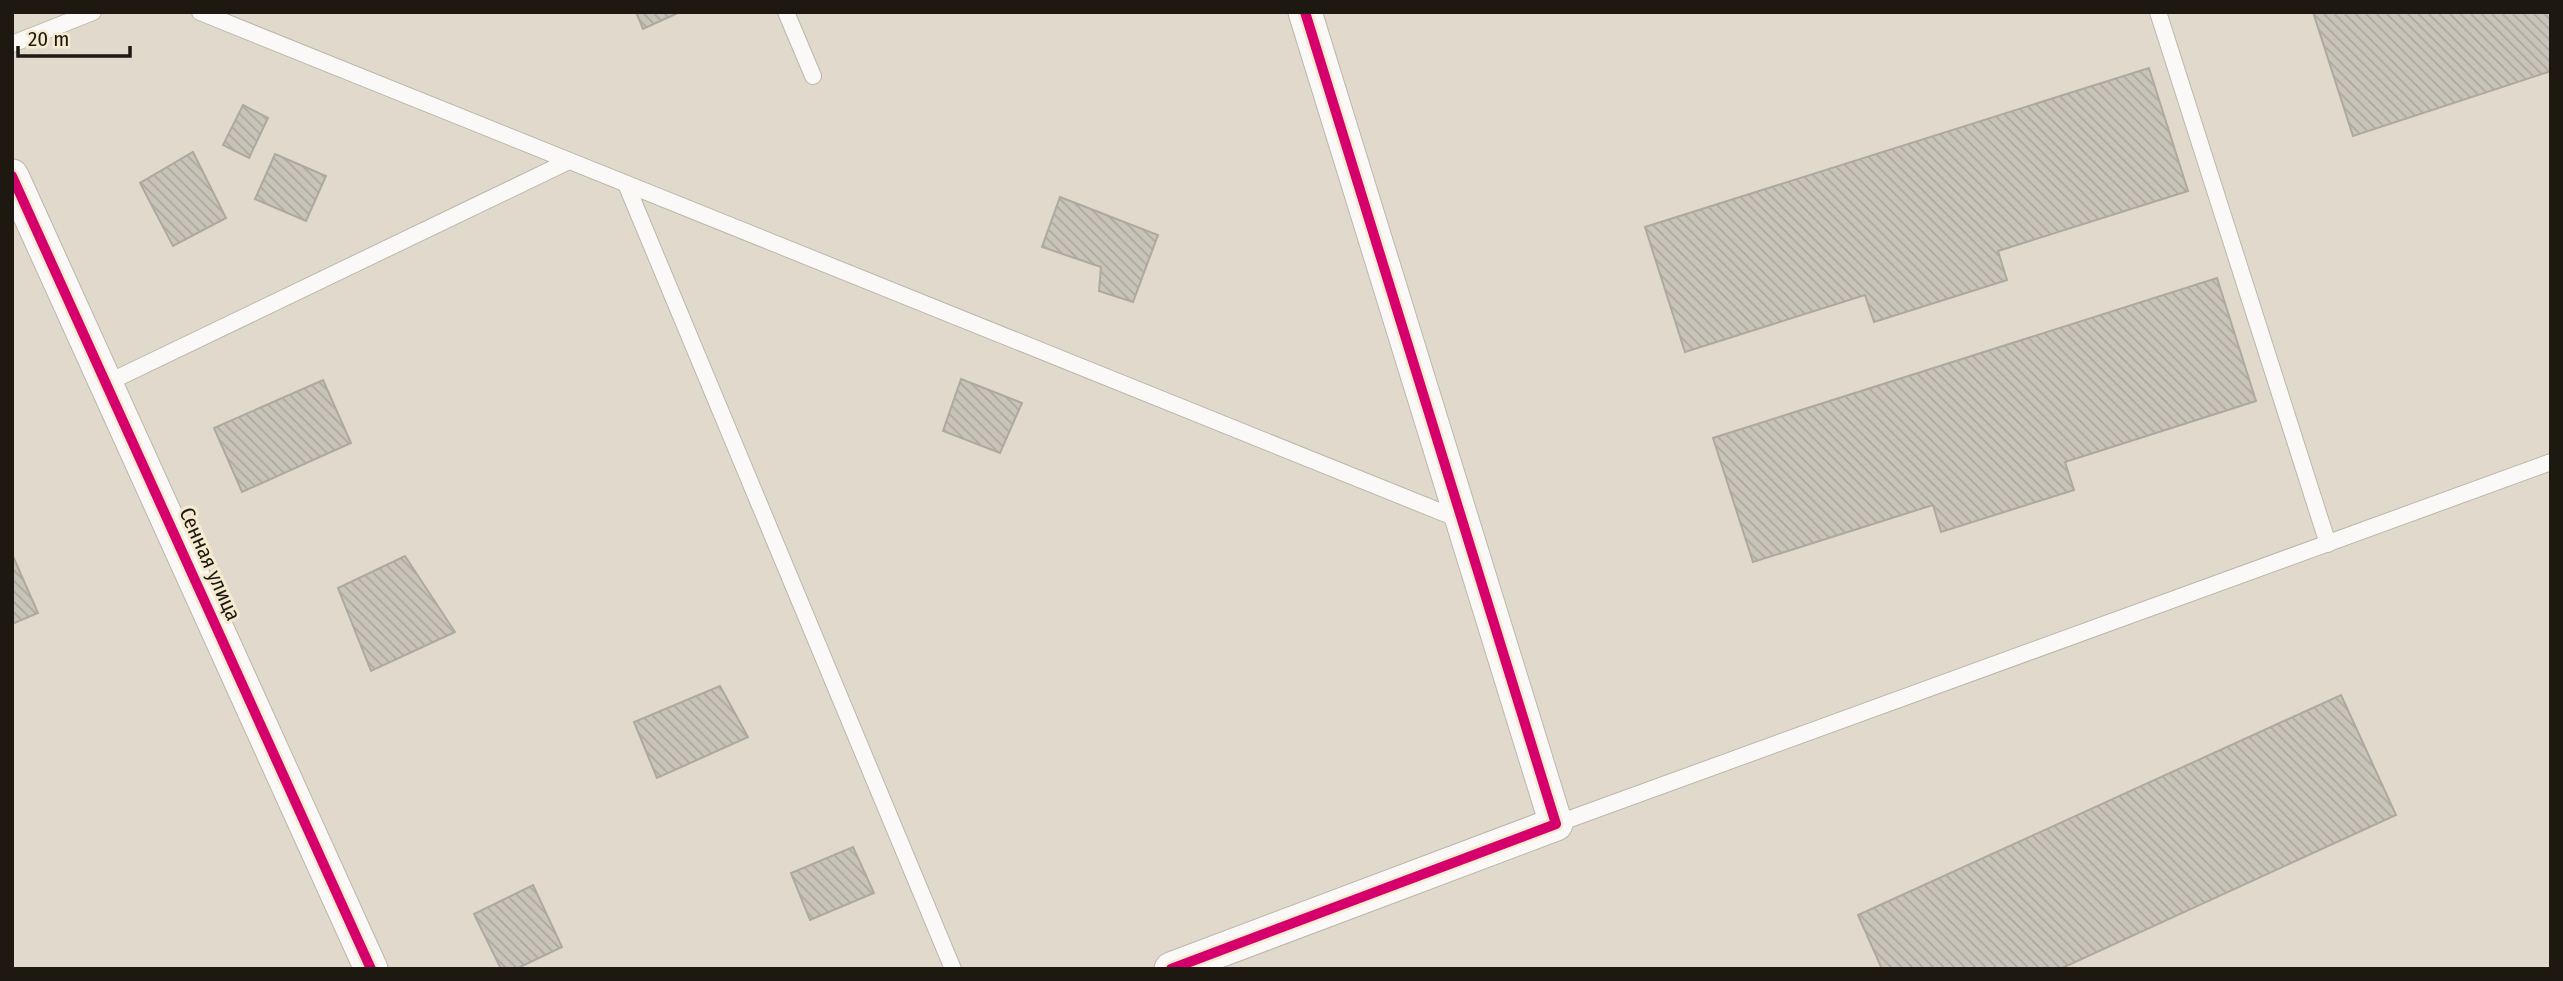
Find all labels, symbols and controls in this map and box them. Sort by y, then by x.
scale bar [18,14,130,58]
text: 20 m [28,26,69,52]
street label: Сенная улица [173,503,247,625]

